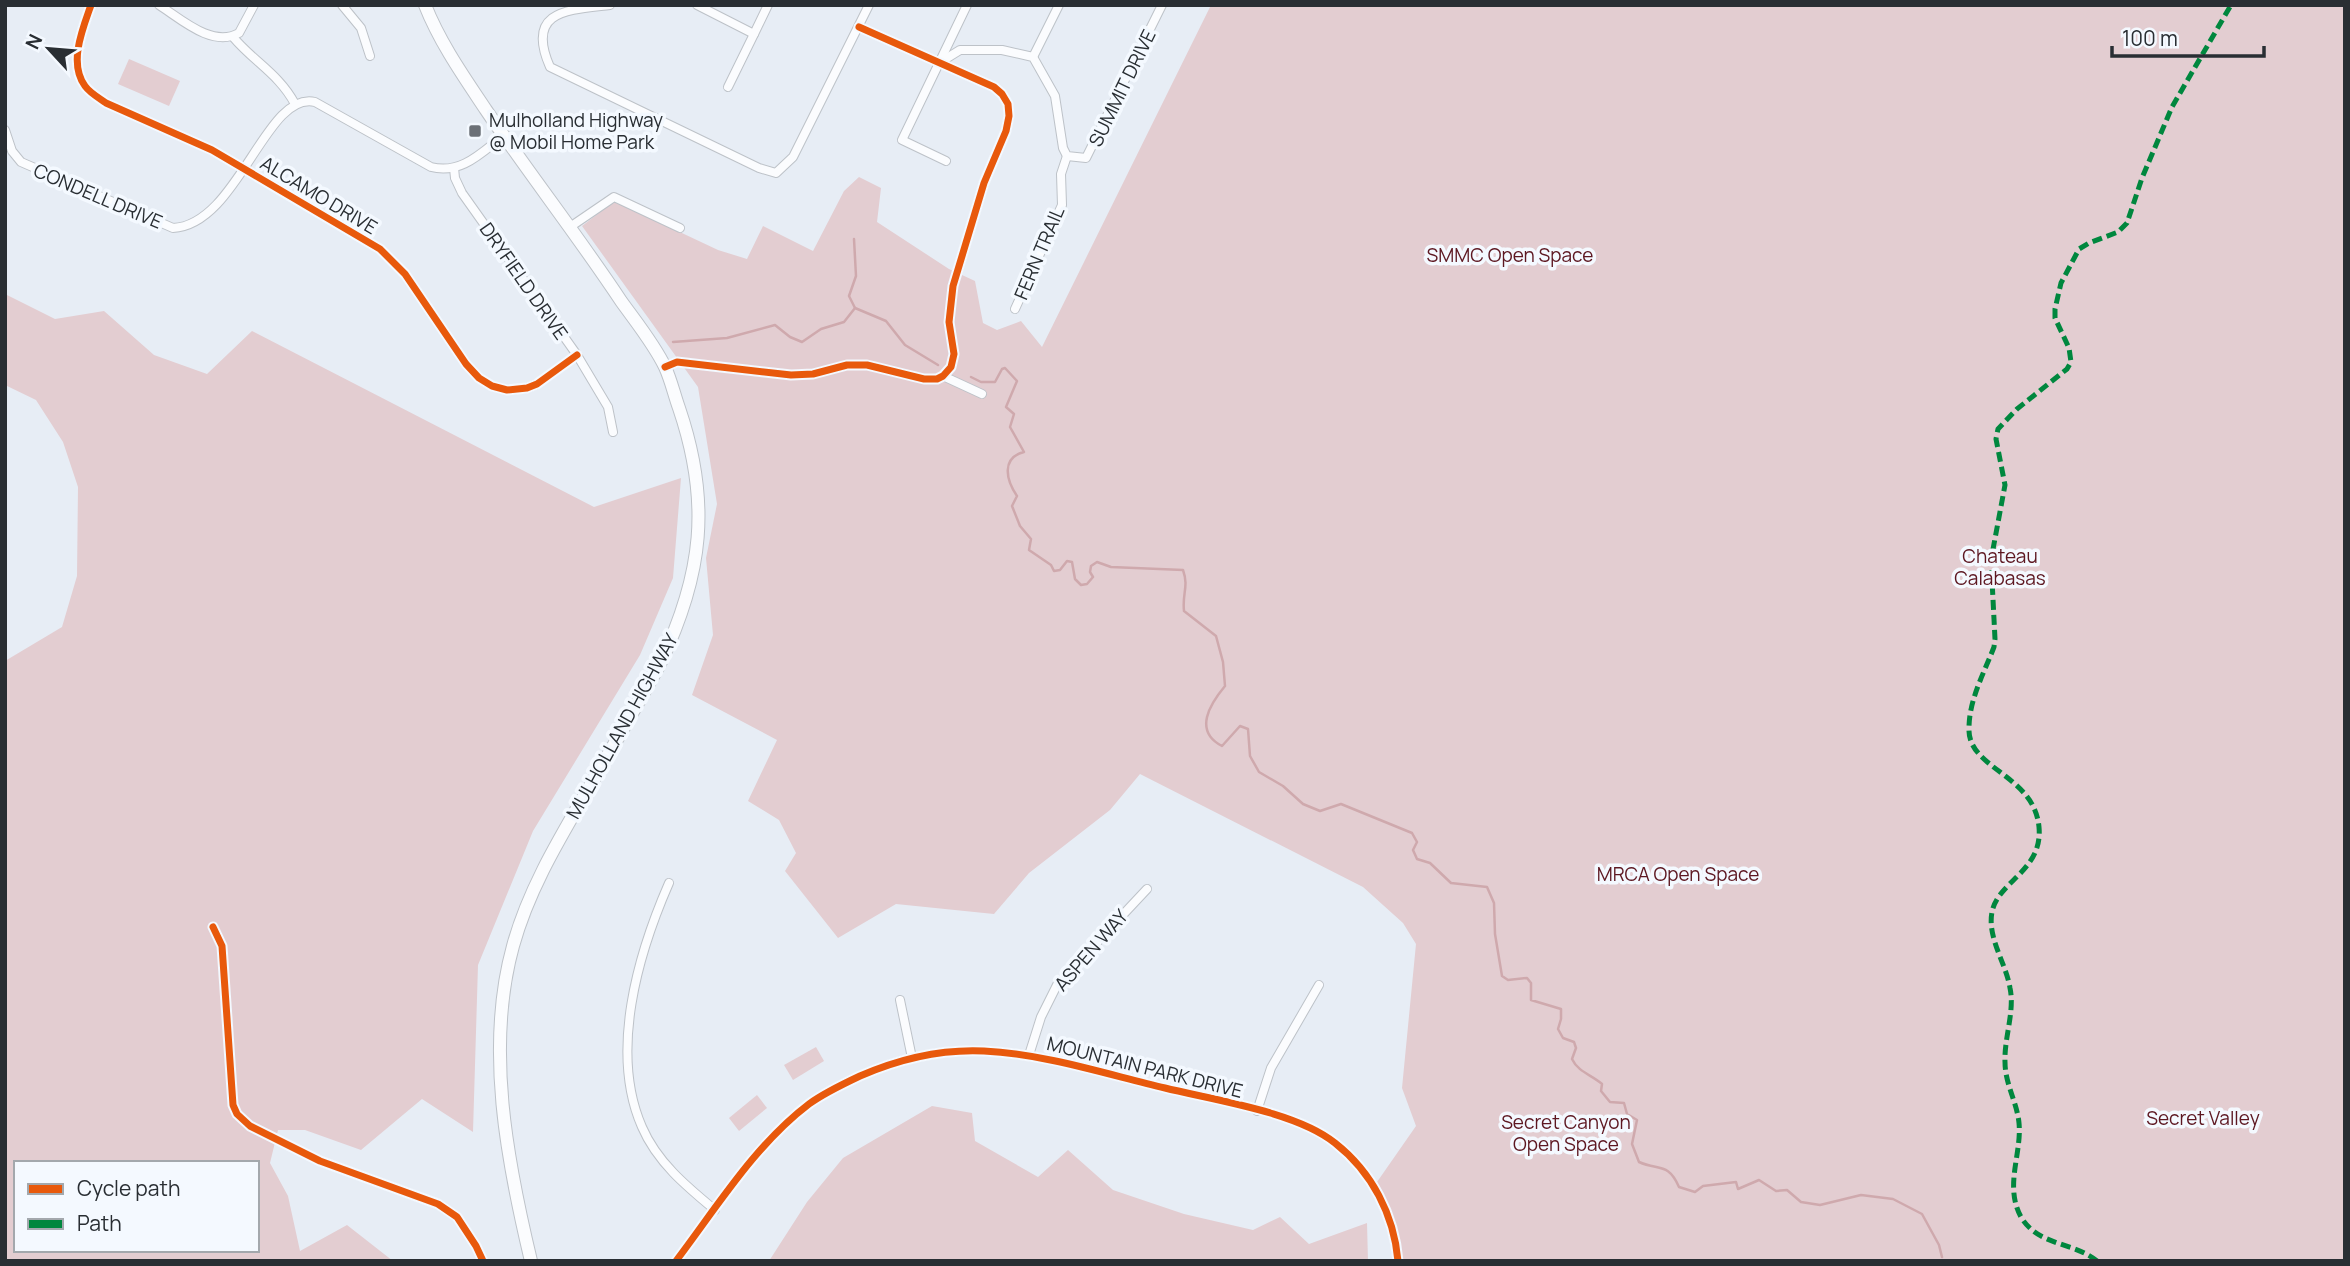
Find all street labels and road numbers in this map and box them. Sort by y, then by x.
street label: SUMMIT DRIVE [1082,25,1162,151]
street label: ALCAMO DRIVE [256,150,382,240]
street label: CONDELL DRIVE [30,157,166,235]
street label: FERN TRAIL [1008,202,1070,303]
street label: DRYFIELD DRIVE [474,217,574,345]
street label: MULHOLLAND HIGHWAY [560,628,684,823]
street label: ASPEN WAY [1048,903,1134,996]
street label: MOUNTAIN PARK DRIVE [1044,1030,1246,1104]

